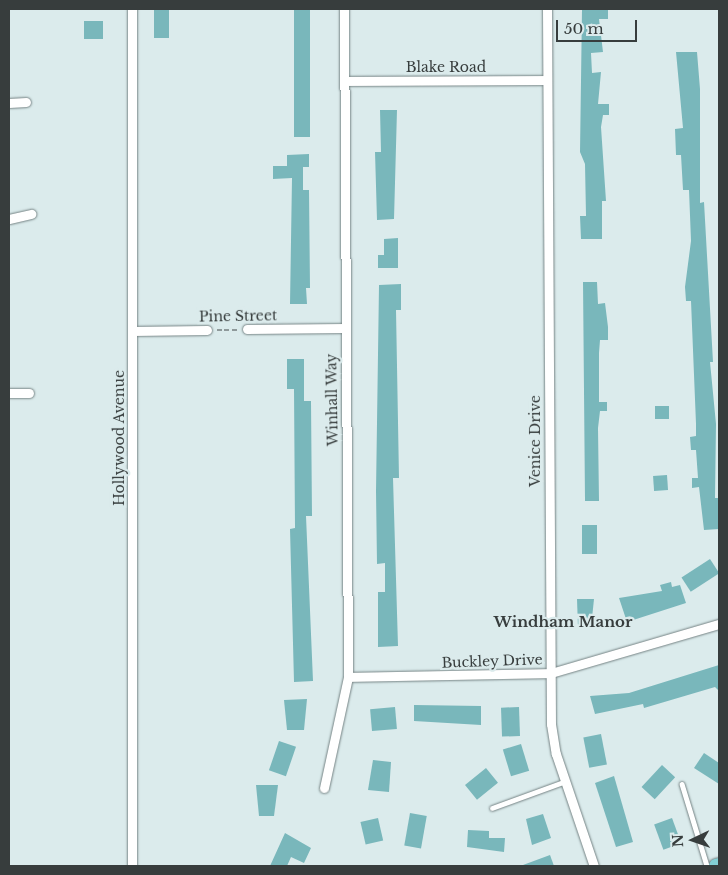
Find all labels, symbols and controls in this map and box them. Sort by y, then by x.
scale bar [558,10,639,42]
text: 50 m [564,19,604,38]
street label: Blake Road [406,59,486,75]
street label: Pine Street [199,307,277,325]
street label: Winhall Way [323,353,341,447]
street label: Hollywood Avenue [111,370,127,506]
street label: Venice Drive [527,395,543,487]
district label: Windham Manor [494,613,632,631]
street label: Buckley Drive [441,651,543,671]
north arrow [668,815,718,865]
text: N [669,834,687,848]

